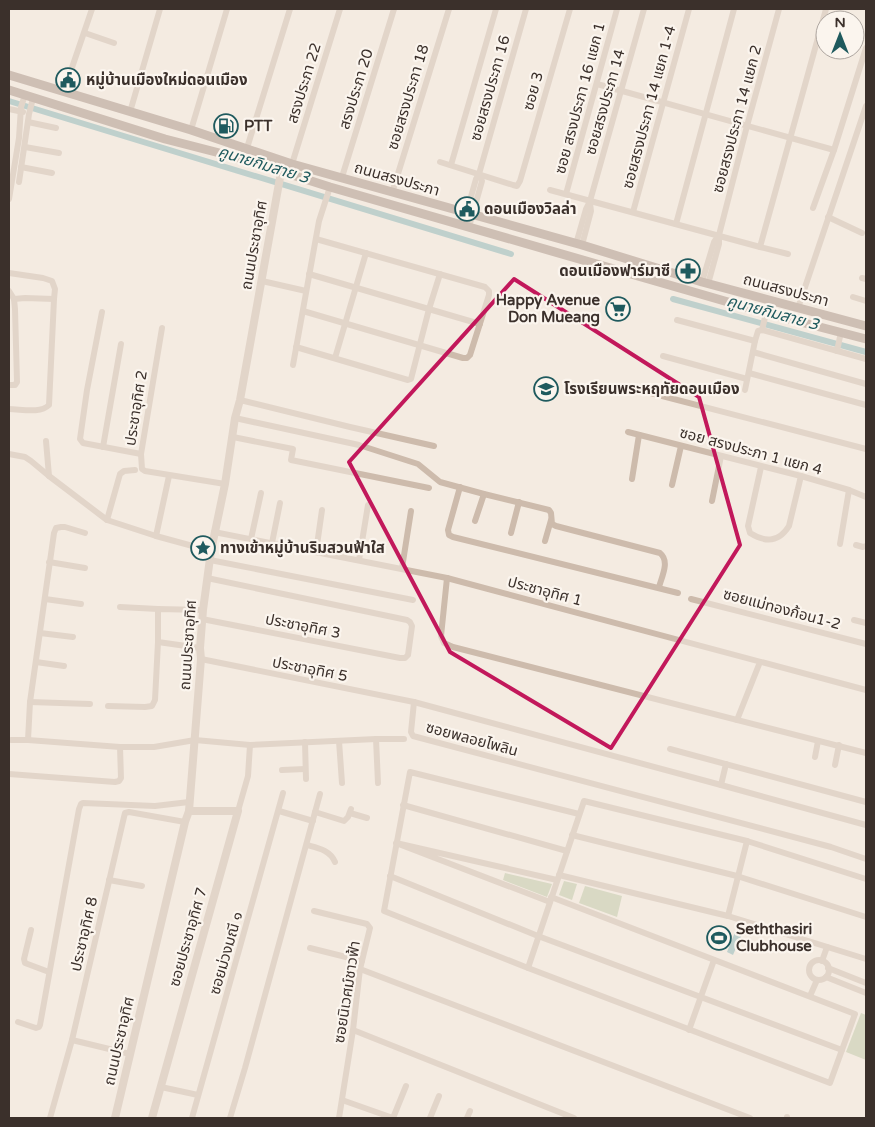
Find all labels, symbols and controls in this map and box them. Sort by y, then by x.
north arrow [815,10,865,60]
text: N [834,14,846,31]
street label: ซอย สรงประภา 16 แยก 1 [551,20,609,176]
street label: ซอยสรงประภา 14 แยก 1-4 [619,24,679,190]
street label: ซอยสรงประภา 16 [466,33,514,143]
street label: สรงประภา 22 [283,41,325,125]
street label: ซอยสรงประภา 18 [383,42,433,152]
street label: ซอยสรงประภา 14 แยก 2 [709,43,765,195]
street label: สรงประภา 20 [335,47,377,131]
street label: ซอยสรงประภา 14 [581,47,629,157]
public building icon: หมู่บ้านเมืองใหม่ดอนเมือง [55,67,81,93]
street label: ซอย 3 [519,70,547,112]
place label: หมู่บ้านเมืองใหม่ดอนเมือง [86,71,247,90]
fuel station icon: PTT [213,113,239,139]
place label: PTT [244,117,273,135]
water label: คูนายกิมสาย 3 [216,142,313,189]
street label: ถนนสรงประภา [352,158,442,200]
public building icon: ดอนเมืองวิลล่า [454,196,480,222]
street label: ถนนประชาอุทิศ [237,199,271,291]
place label: ดอนเมืองวิลล่า [484,200,577,218]
pharmacy icon: ดอนเมืองฟาร์มาซี [675,258,701,284]
place label: ดอนเมืองฟาร์มาซี [559,262,670,280]
street label: ถนนสรงประภา [741,270,831,310]
place label: Happy Avenue Don Mueang [496,291,600,327]
water label: คูนายกิมสาย 3 [725,291,822,335]
supermarket icon: Happy Avenue Don Mueang [605,296,631,322]
street label: ประชาอุทิศ 2 [121,369,151,447]
school or university icon: โรงเรียนพระหฤทัยดอนเมือง [533,376,559,402]
place label: โรงเรียนพระหฤทัยดอนเมือง [564,380,739,398]
street label: ซอย สรงประภา 1 แยก 4 [678,423,824,479]
place icon: ทางเข้าหมู่บ้านริมสวนฟ้าใส [190,535,216,561]
place label: ทางเข้าหมู่บ้านริมสวนฟ้าใส [220,539,385,558]
street label: ประชาอุทิศ 1 [506,572,584,610]
street label: ซอยแม่ทองก้อน1-2 [721,585,843,633]
street label: ถนนประชาอุทิศ [176,599,200,691]
street label: ประชาอุทิศ 3 [264,610,342,642]
street label: ประชาอุทิศ 5 [271,653,349,685]
street label: ซอยพลอยไพลิน [424,718,520,760]
street label: ซอยประชาอุทิศ 7 [165,885,211,989]
street label: ประชาอุทิศ 8 [67,895,101,973]
street label: ซอยม่วงมณี ๑ [206,909,246,997]
place label: Seththasiri Clubhouse [736,920,812,955]
sports icon: Seththasiri Clubhouse [706,925,732,951]
street label: ซอยนิเวศม์ชาวฟ้า [330,940,364,1044]
street label: ถนนประชาอุทิศ [100,995,138,1087]

